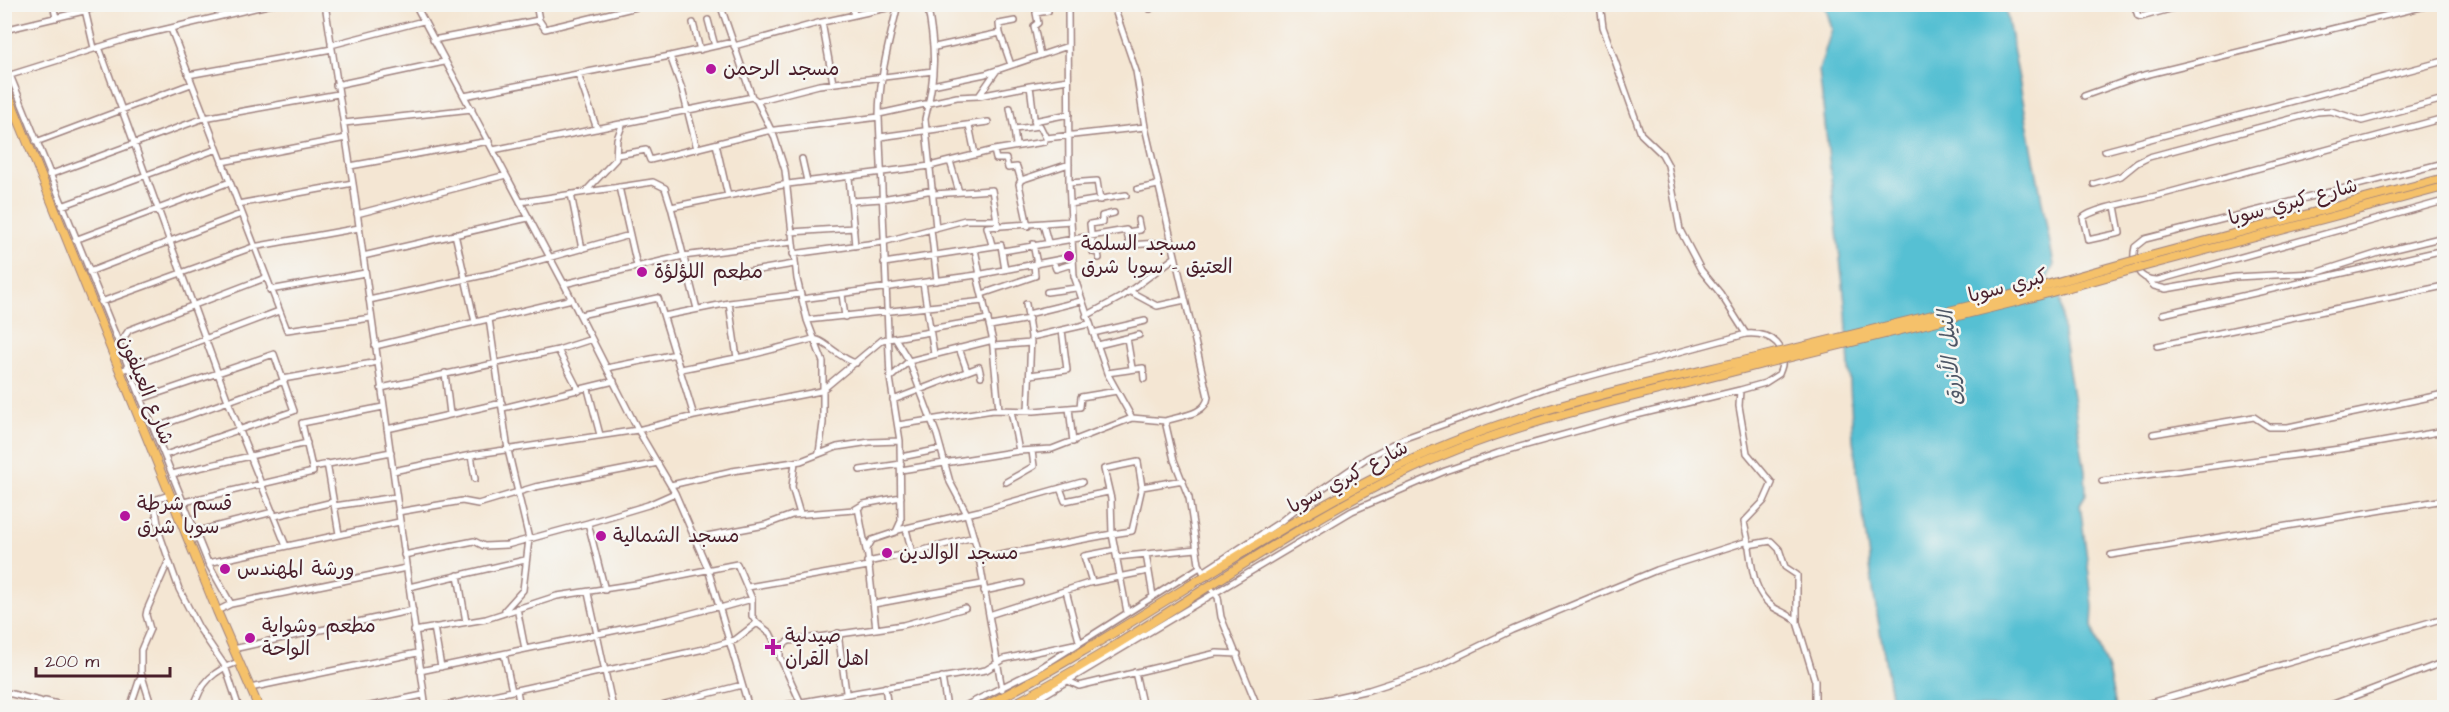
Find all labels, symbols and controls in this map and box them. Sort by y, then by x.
place label: مسجد الرحمن [723,55,839,83]
marker: مسجد الرحمن [704,62,718,76]
street label: شارع كبري سوبا [2225,171,2361,233]
place label: مسجد السلمة العتيق - سوبا شرق [1081,230,1233,281]
marker: مسجد السلمة العتيق - سوبا شرق [1062,249,1076,263]
place label: مطعم اللؤلؤة [654,258,763,286]
street label: كبري سوبا [1965,262,2051,310]
marker: مطعم اللؤلؤة [635,265,649,279]
water label: النيل الأزرق [1931,306,1969,407]
street label: شارع العيلفون [111,331,181,449]
street label: شارع كبري سوبا [1283,433,1413,521]
place label: قسم شرطة سوبا شرق [137,490,232,541]
marker: قسم شرطة سوبا شرق [118,509,132,523]
place label: مسجد الشمالية [613,522,739,550]
marker: مسجد الشمالية [594,529,608,543]
place label: مسجد الوالدين [899,539,1018,567]
marker: مسجد الوالدين [880,546,894,560]
place label: ورشة المهندس [237,555,354,583]
marker: ورشة المهندس [218,562,232,576]
place label: مطعم وشواية الواحة [262,612,376,663]
place label: صيدلية اهل القران [785,622,869,673]
marker: مطعم وشواية الواحة [243,631,257,645]
scale bar [36,640,170,678]
marker: صيدلية اهل القران [766,640,780,654]
text: 200 m [45,649,99,674]

